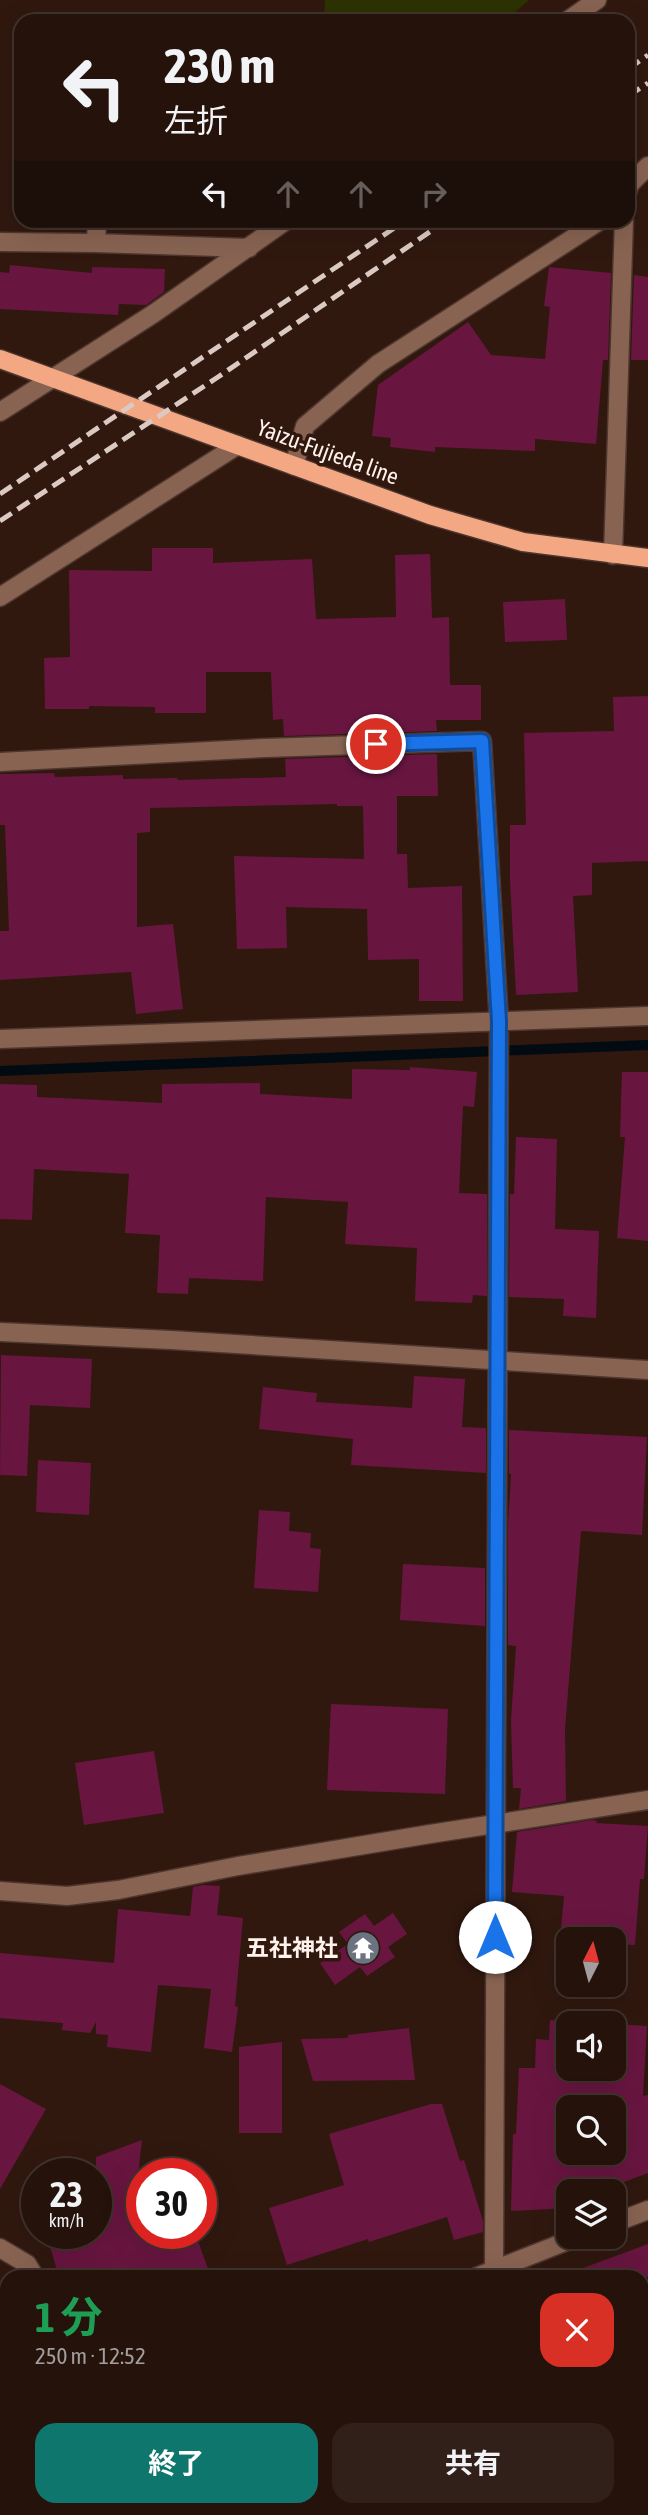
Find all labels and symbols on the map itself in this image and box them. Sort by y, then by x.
street label: Yaizu-Fujieda line [254,414,402,490]
pin [346,714,406,774]
position arrow [458,1900,532,1974]
north arrow [556,1927,626,1997]
temple icon: 五社神社 [344,1929,382,1967]
place label: 五社神社 [246,1935,338,1961]
speed limit sign: 30 [126,2158,217,2249]

